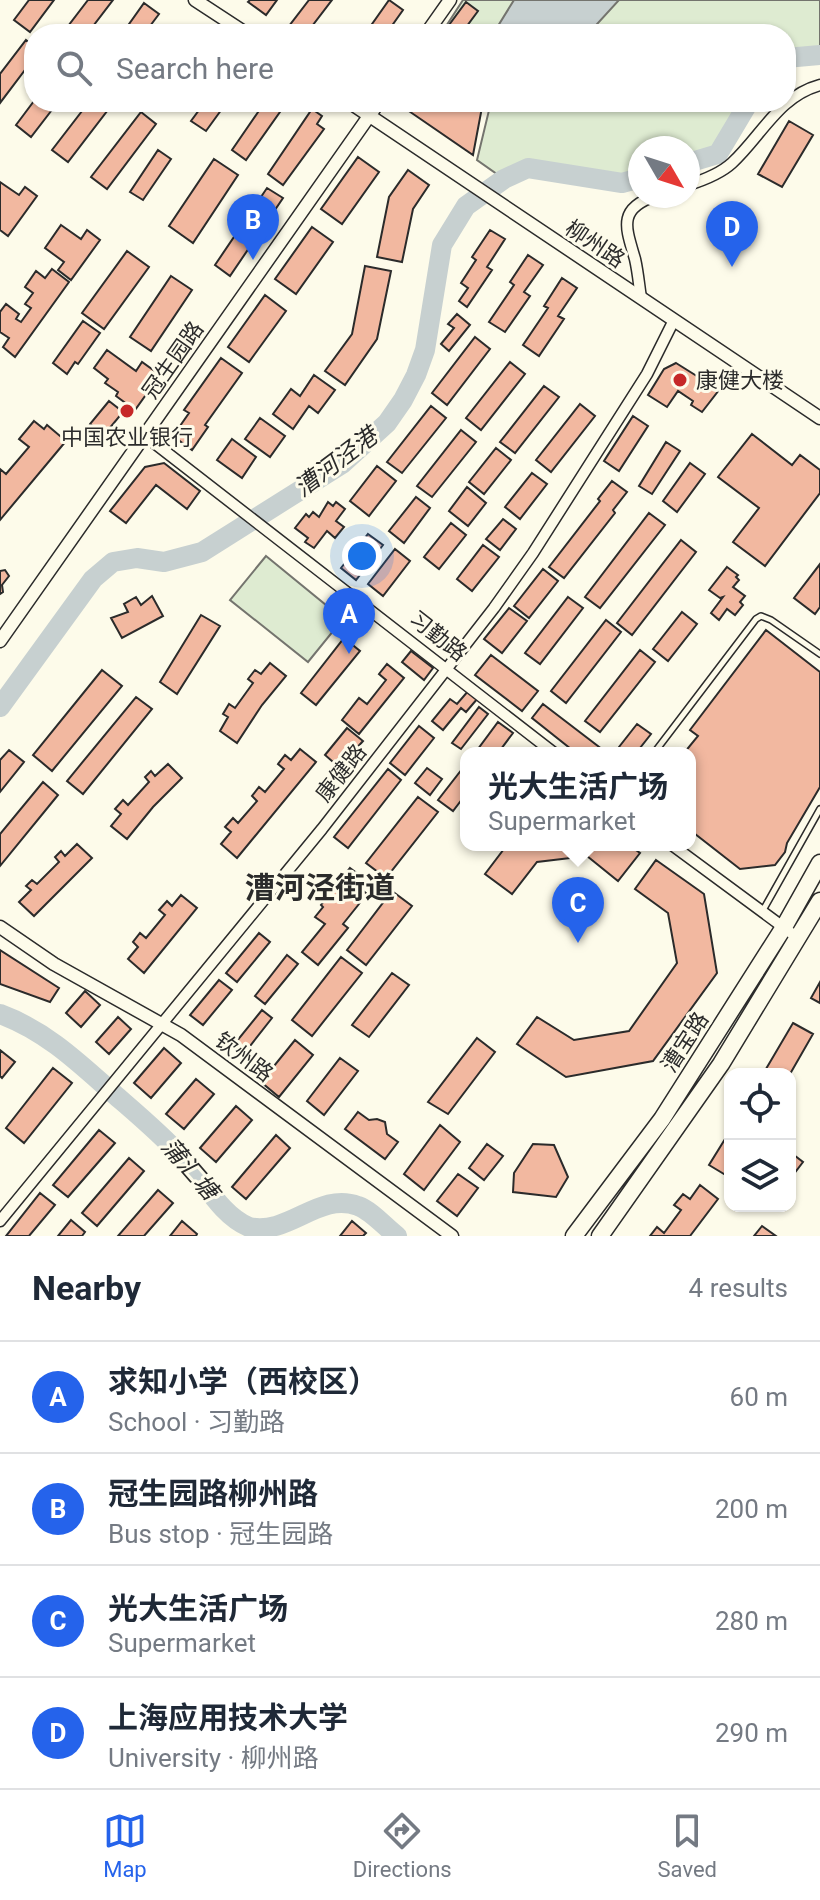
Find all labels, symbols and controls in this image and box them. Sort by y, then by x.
search box [24,24,796,112]
icon: search [52,46,96,90]
text: Search here [116,51,274,86]
north arrow [628,136,700,208]
pin: B [227,194,279,260]
pin: D [706,201,758,267]
street label: 柳州路 [561,215,629,273]
street label: 冠生园路 [138,317,208,403]
place label: 康健大楼 [696,368,784,393]
marker: 康健大楼 [671,371,689,389]
marker: 中国农业银行 [118,402,136,420]
water label: 漕河泾港 [289,420,385,502]
place label: 中国农业银行 [61,425,193,450]
your location [342,536,382,576]
pin: A [323,588,375,654]
street label: 习勤路 [404,606,472,666]
street label: 康健路 [311,739,371,807]
popup [460,747,696,851]
text: 光大生活广场 [488,769,668,804]
text: Supermarket [488,806,636,836]
district label: 漕河泾街道 [245,870,395,905]
pin: C [552,877,604,943]
street label: 漕宝路 [657,1008,713,1076]
street label: 钦州路 [210,1027,278,1087]
map controls [724,1068,796,1212]
button: locate [724,1068,796,1140]
water label: 蒲汇塘 [156,1133,227,1208]
button: layers [724,1140,796,1212]
text: Nearby [32,1268,141,1308]
text: 4 results [689,1273,788,1303]
text: 求知小学（西校区） [108,1364,378,1399]
text: A [49,1382,67,1412]
text: 60 m [730,1382,788,1412]
text: School · 习勤路 [108,1407,285,1437]
text: 冠生园路柳州路 [108,1476,318,1511]
text: B [50,1494,66,1524]
text: 200 m [715,1494,788,1524]
text: Bus stop · 冠生园路 [108,1519,333,1549]
text: 光大生活广场 [108,1591,288,1626]
text: C [49,1606,67,1636]
text: 280 m [715,1606,788,1636]
text: Supermarket [108,1628,256,1658]
text: 上海应用技术大学 [108,1700,348,1735]
text: D [50,1718,66,1748]
text: 290 m [715,1718,788,1748]
text: University · 柳州路 [108,1743,319,1773]
tab: Map [103,1809,147,1882]
tab: Directions [353,1809,452,1882]
tab: Saved [658,1809,717,1882]

